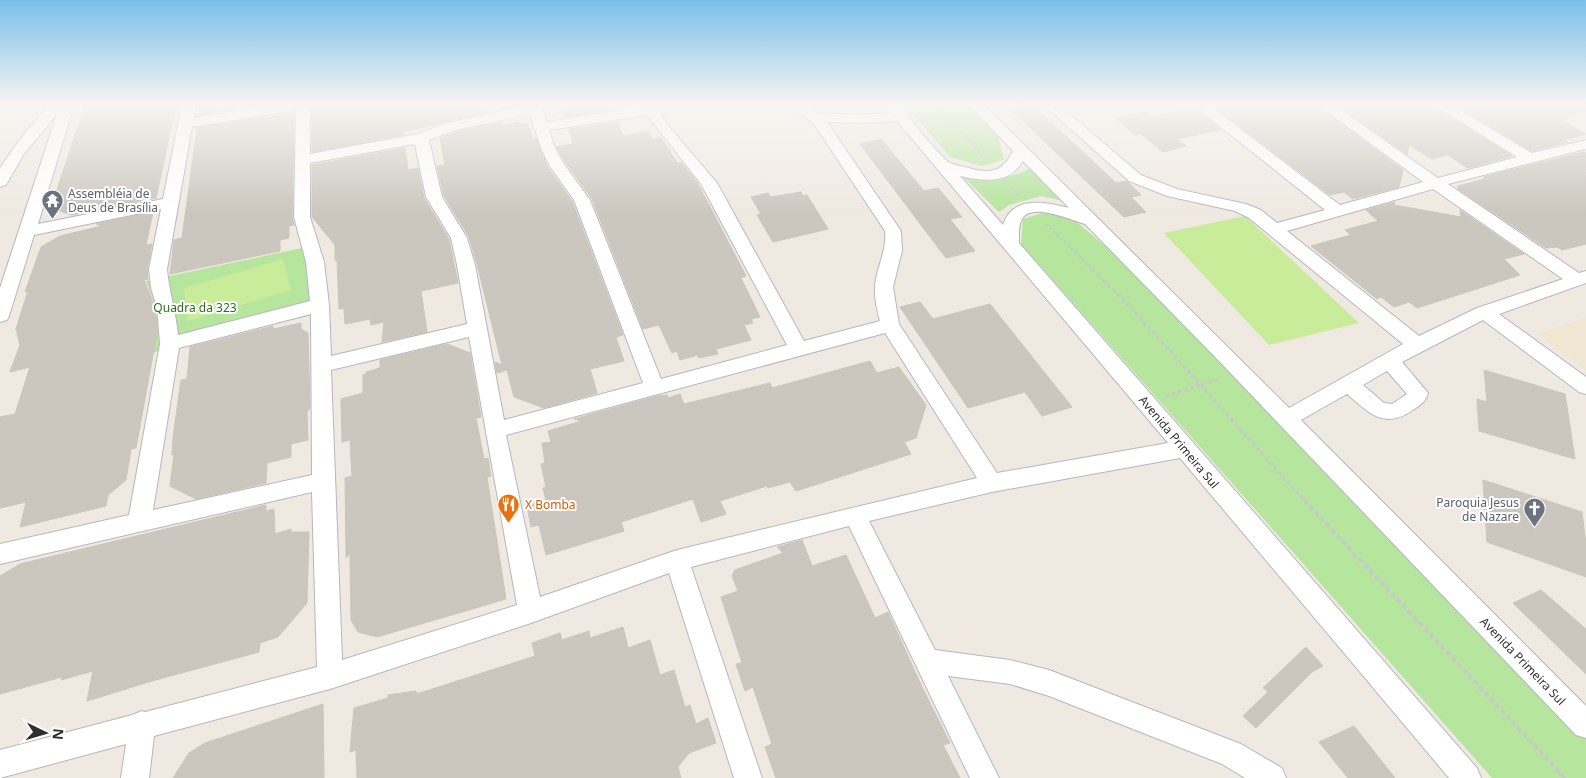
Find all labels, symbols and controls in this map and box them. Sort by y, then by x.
place label: Assembléia de Deus de Brasília [68,185,158,216]
temple icon: Assembléia de Deus de Brasília [40,188,64,219]
park label: Quadra da 323 [153,299,237,316]
street label: Avenida Primeira Sul [1135,392,1223,492]
restaurant icon: X Bomba [497,492,521,523]
place label: Paroquia Jesus de Nazare [1436,494,1519,525]
place label: X Bomba [525,496,576,513]
church icon: Paroquia Jesus de Nazare [1523,497,1547,528]
street label: Avenida Primeira Sul [1476,613,1570,709]
north arrow [20,708,70,758]
text: N [48,728,68,741]

